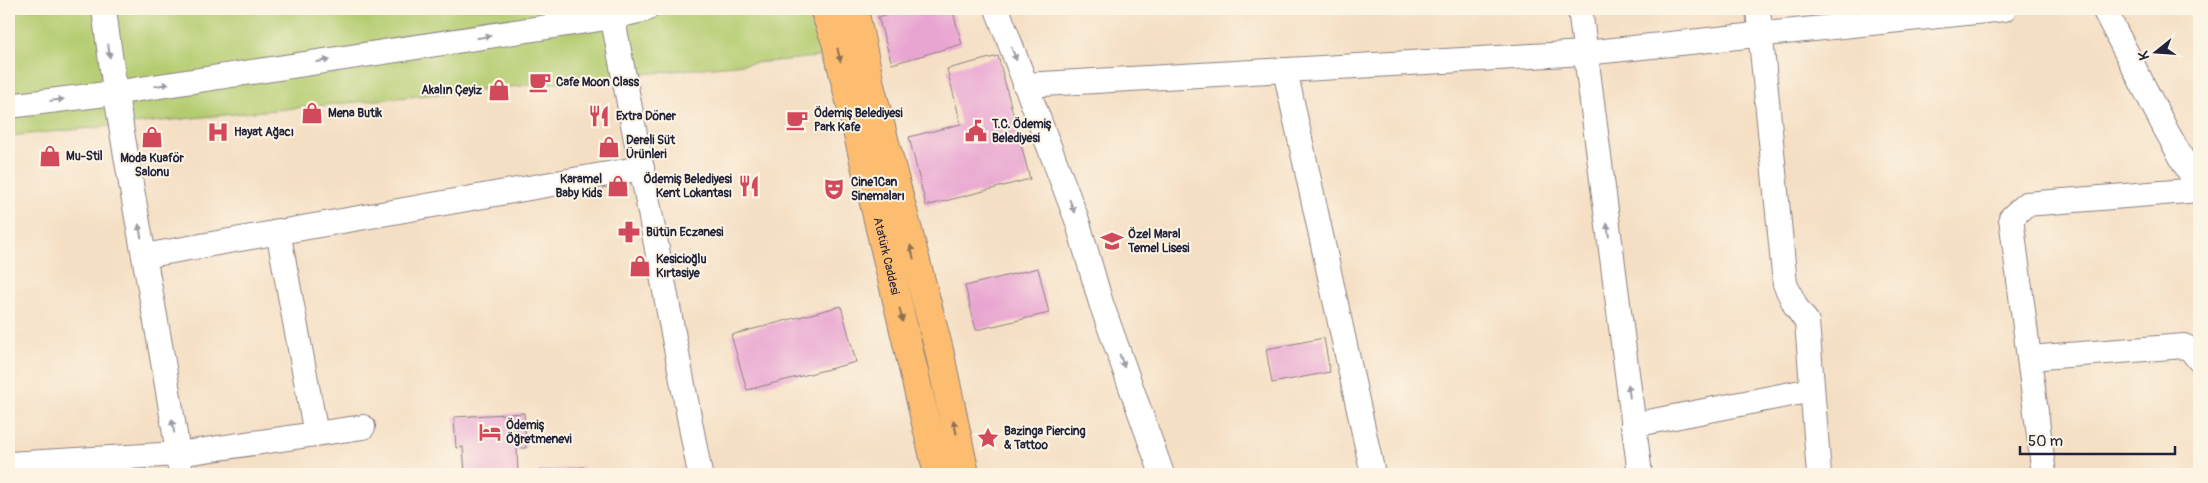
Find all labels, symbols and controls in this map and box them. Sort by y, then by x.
north arrow [2130,28,2180,78]
one-way arrow [476,32,492,40]
one-way arrow [105,43,113,59]
one-way arrow [835,47,843,62]
one-way arrow [1011,47,1018,62]
text: K [2135,49,2153,62]
one-way arrow [315,57,331,65]
cafe icon: Cafe Moon Class [527,69,553,95]
place label: Cafe Moon Class [556,75,640,90]
shop icon: Akalın Çeyiz [486,77,512,103]
one-way arrow [155,81,171,89]
place label: Akalın Çeyiz [421,83,483,98]
one-way arrow [49,96,65,104]
shop icon: Mena Butik [299,100,325,126]
restaurant icon: Extra Döner [586,103,612,129]
place label: Ödemiş Belediyesi Park Kafe [814,105,903,135]
place label: Mena Butik [328,106,383,121]
cafe icon: Ödemiş Belediyesi Park Kafe [784,107,810,133]
place label: Extra Döner [616,109,677,124]
place label: T.C. Ödemiş Belediyesi [991,116,1052,146]
public building icon: T.C. Ödemiş Belediyesi [963,118,989,144]
hospital icon: Hayat Ağacı [205,119,231,145]
shop icon: Moda Kuaför Salonu [139,124,165,150]
place label: Hayat Ağacı [234,125,294,140]
place label: Dereli Süt Ürünleri [626,133,676,162]
shop icon: Dereli Süt Ürünleri [596,134,622,160]
shop icon: Mu-Stil [37,143,63,169]
place label: Mu-Stil [66,149,103,164]
place label: Moda Kuaför Salonu [120,151,185,180]
place label: Ödemiş Belediyesi Kent Lokantası [643,171,732,201]
place label: Karamel Baby Kids [555,172,603,201]
shop icon: Karamel Baby Kids [605,173,631,199]
restaurant icon: Ödemiş Belediyesi Kent Lokantası [736,173,762,199]
place label: Cine1Can Sinemaları [851,175,905,204]
theatre icon: Cine1Can Sinemaları [821,176,847,202]
one-way arrow [1068,199,1076,214]
street label: Atatürk Caddesi [870,216,902,296]
pharmacy icon: Bütün Eczanesi [616,219,642,245]
one-way arrow [1604,222,1612,238]
one-way arrow [136,224,144,239]
place label: Bütün Eczanesi [646,225,723,240]
place label: Özel Maral Temel Lisesi [1127,226,1189,256]
school or university icon: Özel Maral Temel Lisesi [1099,228,1125,254]
one-way arrow [908,244,916,259]
place label: Kesicioğlu Kırtasiye [656,252,707,281]
shop icon: Kesicioğlu Kırtasiye [627,253,653,279]
one-way arrow [897,308,905,323]
one-way arrow [1118,354,1126,369]
one-way arrow [1625,383,1633,399]
place label: Ödemiş Öğretmenevi [506,417,572,447]
one-way arrow [169,418,177,434]
hotel icon: Ödemiş Öğretmenevi [477,419,503,445]
one-way arrow [951,419,959,434]
scale bar [2020,423,2176,455]
place label: Bazinga Piercing & Tattoo [1004,424,1086,453]
place icon: Bazinga Piercing & Tattoo [975,425,1001,451]
text: 50 m [2028,432,2063,451]

